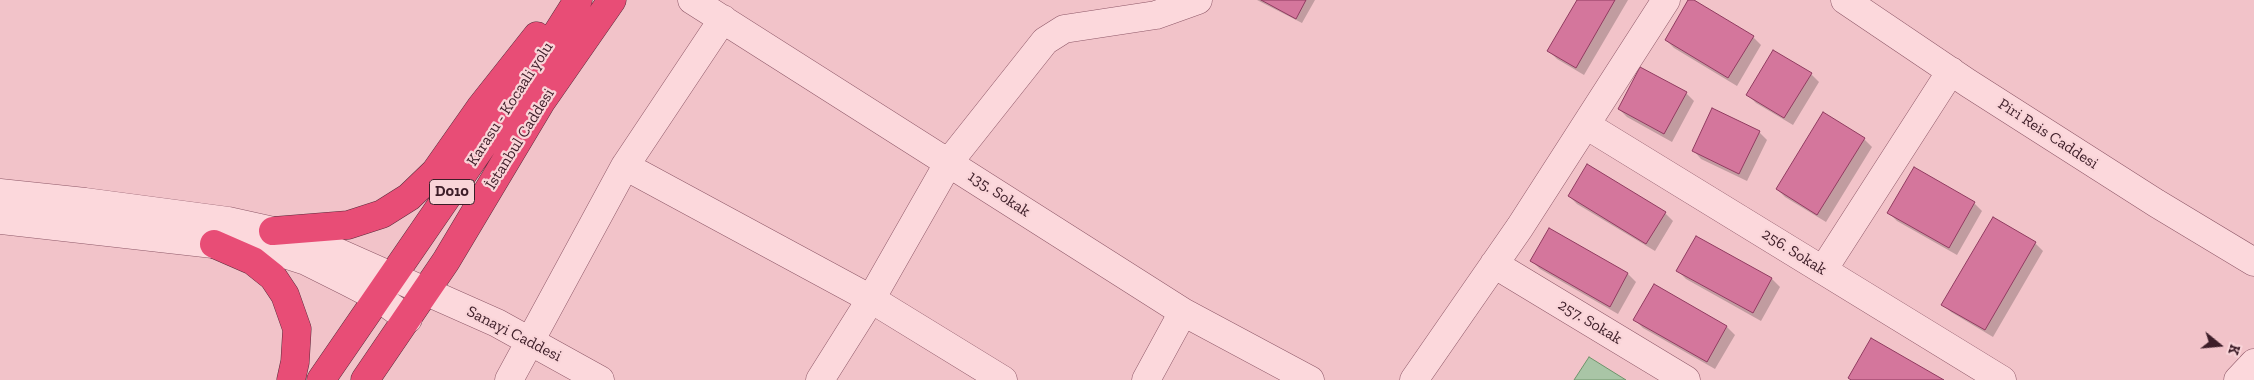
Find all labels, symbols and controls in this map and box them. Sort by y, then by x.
street label: Karasu - Kocaali yolu [463,38,557,170]
street label: İstanbul Caddesi [481,85,559,193]
street label: Piri Reis Caddesi [1994,95,2102,173]
street label: 135. Sokak [964,167,1034,221]
road number: D010 [430,180,474,204]
street label: 256. Sokak [1758,225,1830,279]
street label: 257. Sokak [1554,295,1626,349]
street label: Sanayi Caddesi [463,302,565,366]
north arrow [2194,320,2244,370]
text: K [2224,343,2243,357]

